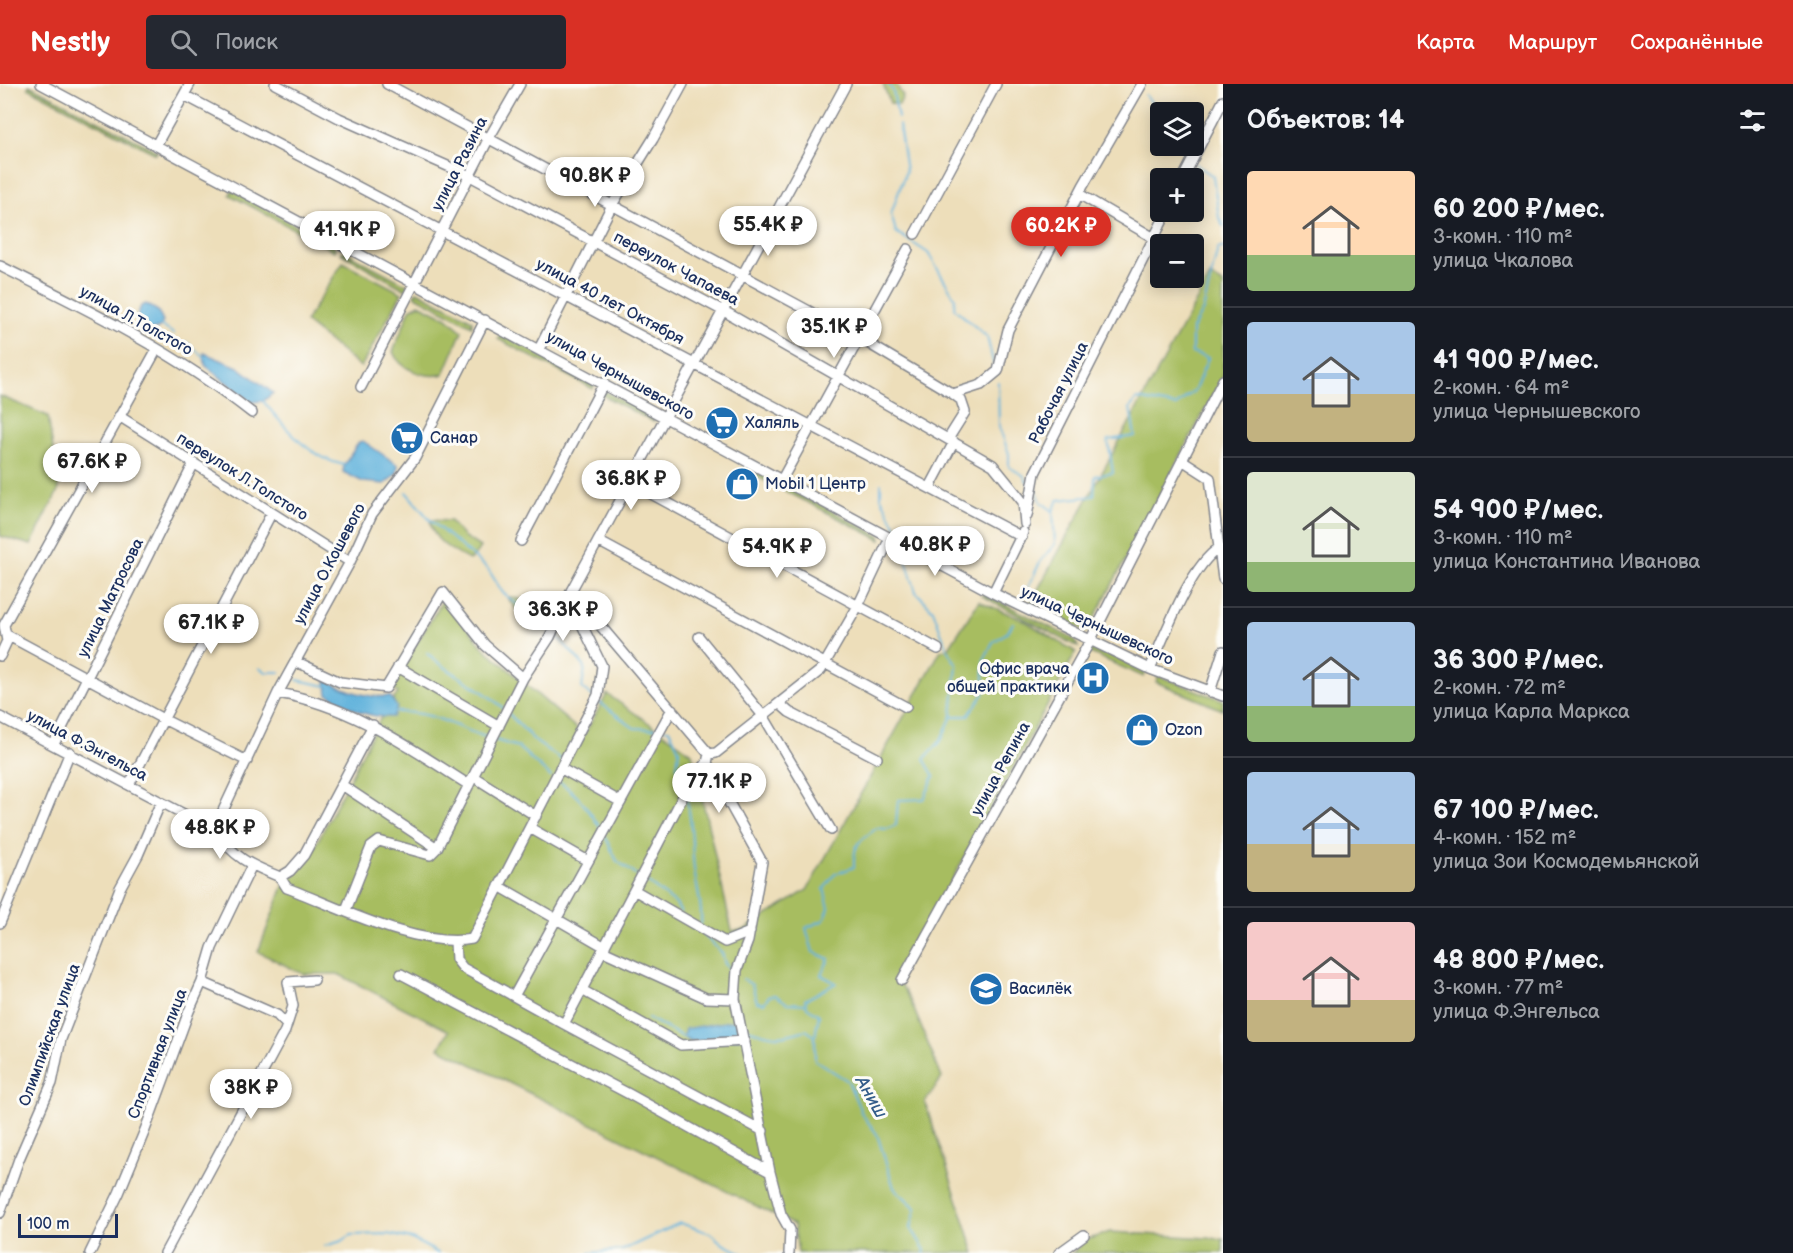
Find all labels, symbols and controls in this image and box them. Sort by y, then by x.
search box [146,15,566,69]
text: Nestly [30,26,110,59]
icon: search [167,26,200,59]
text: Поиск [215,29,278,56]
text: Карта [1416,30,1475,55]
text: Маршрут [1508,30,1597,55]
text: Сохранённые [1630,30,1763,55]
map controls [1150,102,1204,288]
button: layers [1150,102,1204,156]
icon: filters [1736,104,1769,137]
text: Объектов: 14 [1247,105,1404,136]
street label: улица Разина [428,113,492,214]
pin: 90.8K ₽ [540,157,650,208]
text: 90.8K ₽ [559,164,631,188]
button: + [1150,168,1204,222]
text: 60 200 ₽/мес. [1433,194,1605,225]
icon: home [1295,195,1367,267]
pin: 55.4K ₽ [713,206,823,257]
pin: 60.2K ₽ [1006,207,1116,258]
pin: 41.9K ₽ [292,211,402,262]
text: 55.4K ₽ [733,213,803,237]
text: 60.2K ₽ [1025,214,1097,238]
text: 41.9K ₽ [314,218,380,242]
text: 3-комн. · 110 m² [1433,225,1573,249]
street label: переулок Чапаева [610,228,742,310]
button: − [1150,234,1204,288]
text: улица Чкалова [1433,249,1573,273]
street label: улица 40 лет Октября [533,255,687,349]
street label: улица Л.Толстого [76,282,196,360]
pin: 35.1K ₽ [779,308,889,359]
text: 35.1K ₽ [801,315,867,339]
street label: улица Чернышевского [543,327,697,425]
street label: Рабочая улица [1025,338,1093,447]
text: 41 900 ₽/мес. [1433,345,1599,376]
icon: home [1295,346,1367,418]
text: 2-комн. · 64 m² [1433,376,1569,400]
text: улица Чернышевского [1433,400,1641,424]
supermarket icon: Халяль [704,405,740,441]
place label: Халяль [745,414,799,433]
supermarket icon: Санар [389,420,425,456]
street label: переулок Л.Толстого [173,429,311,525]
place label: Санар [430,429,478,448]
pin: 67.6K ₽ [37,443,147,494]
text: 67.6K ₽ [57,450,127,474]
pin: 36.8K ₽ [576,460,686,511]
shop icon: Mobil 1 Центр [724,466,760,502]
text: 36.8K ₽ [596,467,666,491]
place label: Mobil 1 Центр [765,475,866,494]
text: 54 900 ₽/мес. [1433,495,1603,526]
icon: home [1295,496,1367,568]
street label: улица О.Кошевого [290,500,370,628]
pin: 40.8K ₽ [880,526,990,577]
text: 3-комн. · 110 m² [1433,526,1573,550]
pin: 54.9K ₽ [722,528,832,579]
text: 40.8K ₽ [899,533,971,557]
street label: улица Матросова [74,535,148,661]
text: 54.9K ₽ [742,535,812,559]
text: улица Константина Иванова [1433,550,1700,574]
street label: улица Чернышевского [1018,582,1176,670]
pin: 36.3K ₽ [508,591,618,642]
text: 36.3K ₽ [528,598,598,622]
pin: 67.1K ₽ [156,604,266,655]
text: 67.1K ₽ [178,611,244,635]
text: 36 300 ₽/мес. [1433,645,1604,676]
icon: home [1295,646,1367,718]
place label: Офис врача общей практики [947,660,1071,697]
hospital icon: Офис врача общей практики [1075,660,1111,696]
text: 2-комн. · 72 m² [1433,676,1566,700]
text: улица Карла Маркса [1433,700,1630,724]
street label: улица Ф.Энгельса [24,706,151,786]
shop icon: Ozon [1124,712,1160,748]
street label: улица Репина [967,718,1035,819]
place label: Ozon [1165,721,1203,740]
pin: 77.1K ₽ [664,763,774,814]
text: 77.1K ₽ [686,770,752,794]
text: 67 100 ₽/мес. [1433,795,1599,826]
icon: home [1295,796,1367,868]
pin: 48.8K ₽ [165,809,275,860]
text: 48.8K ₽ [185,816,255,840]
text: 4-комн. · 152 m² [1433,826,1576,850]
text: улица Зои Космодемьянской [1433,850,1699,874]
text: 48 800 ₽/мес. [1433,945,1604,976]
icon: home [1295,946,1367,1018]
street label: Олимпийская улица [15,961,85,1109]
school or university icon: Василёк [968,971,1004,1007]
text: 3-комн. · 77 m² [1433,976,1563,1000]
place label: Василёк [1009,980,1072,999]
street label: Спортивная улица [124,986,192,1122]
text: улица Ф.Энгельса [1433,1000,1600,1024]
pin: 38K ₽ [209,1069,293,1120]
water label: Аниш [850,1071,891,1122]
text: 38K ₽ [224,1076,278,1100]
scale bar [18,1211,118,1238]
text: 100 m [27,1215,70,1234]

